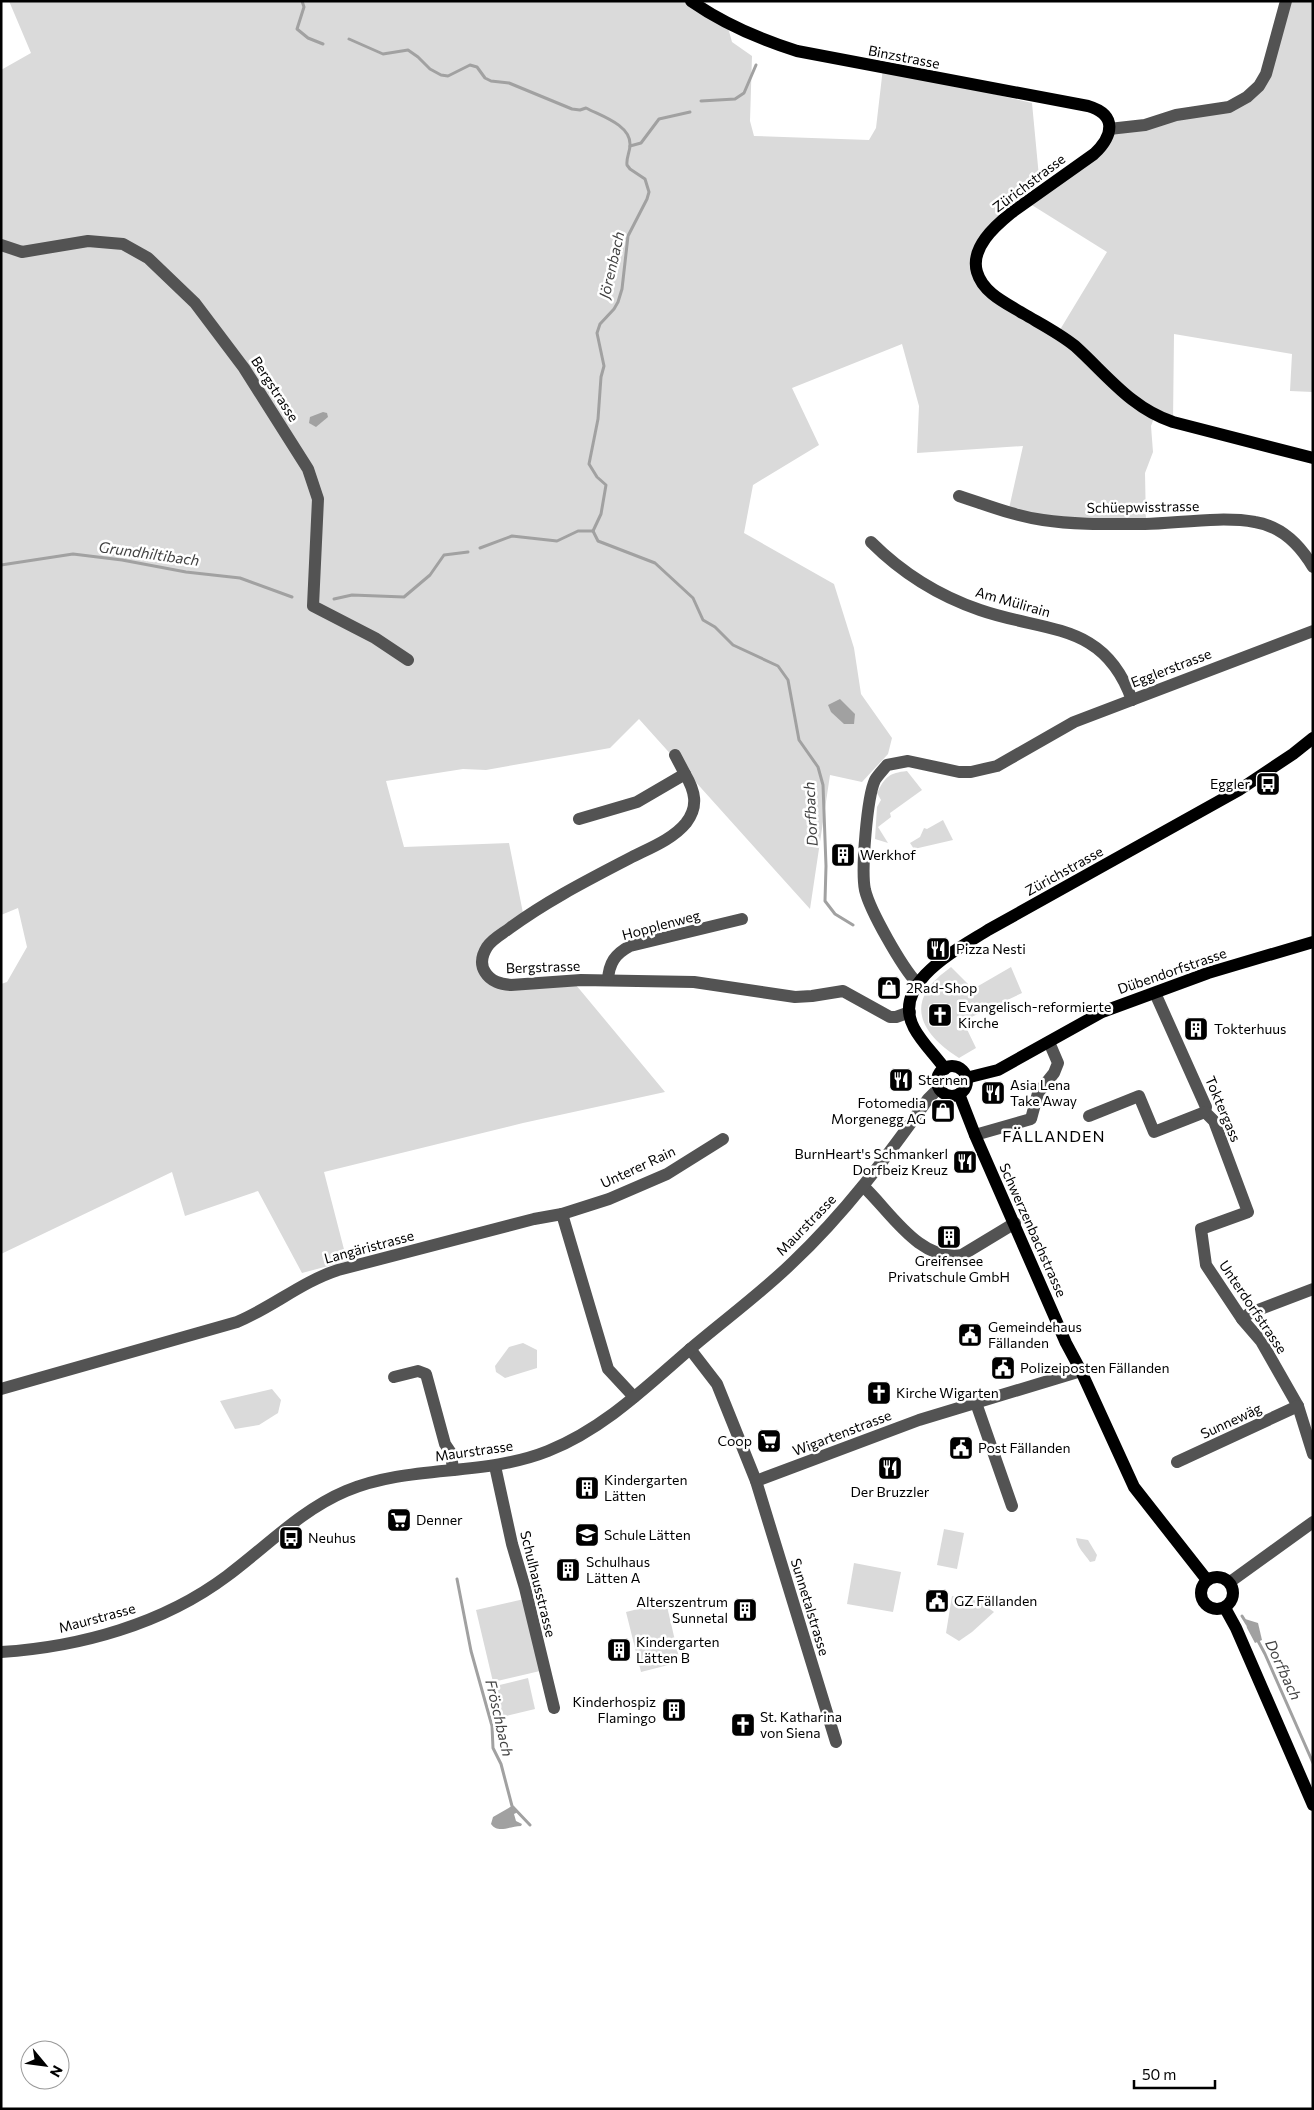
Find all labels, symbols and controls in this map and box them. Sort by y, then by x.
street label: Binzstrasse [867,41,941,72]
street label: Zürichstrasse [989,150,1068,215]
water label: Jörenbach [594,229,627,302]
street label: Bergstrasse [248,353,303,425]
street label: Schüepwisstrasse [1087,497,1199,516]
water label: Grundhiltibach [98,537,201,569]
street label: Am Mülirain [974,583,1053,620]
street label: Egglerstrasse [1128,644,1213,691]
bus stop icon: Eggler [1255,771,1281,797]
place label: Eggler [1210,775,1250,792]
water label: Dorfbach [799,781,821,847]
building icon: Werkhof [830,842,856,868]
street label: Zürichstrasse [1022,842,1106,899]
place label: Werkhof [860,846,916,863]
street label: Hopplenweg [620,906,702,943]
restaurant icon: Pizza Nesti [925,936,951,962]
place label: Pizza Nesti [956,940,1026,957]
street label: Dübendorfstrasse [1115,944,1229,997]
street label: Bergstrasse [505,957,581,976]
shop icon: 2Rad-Shop [876,975,902,1001]
place label: 2Rad-Shop [906,979,977,996]
place label: Evangelisch-reformierte Kirche [958,998,1111,1031]
church icon: Evangelisch-reformierte Kirche [927,1002,953,1028]
building icon: Tokterhuus [1183,1016,1209,1042]
place label: Tokterhuus [1214,1020,1287,1037]
restaurant icon: Sternen [888,1067,914,1093]
place label: Sternen [918,1071,968,1088]
street label: Toktergass [1202,1073,1245,1144]
place label: Asia Lena Take Away [1010,1076,1077,1109]
restaurant icon: Asia Lena Take Away [980,1080,1006,1106]
place label: Fotomedia Morgenegg AG [831,1094,926,1127]
shop icon: Fotomedia Morgenegg AG [930,1098,956,1124]
district label: FÄLLANDEN [1002,1126,1106,1145]
street label: Unterer Rain [598,1142,678,1191]
place label: BurnHeart's Schmankerl Dorfbeiz Kreuz [795,1145,948,1178]
restaurant icon: BurnHeart's Schmankerl Dorfbeiz Kreuz [952,1149,978,1175]
street label: Schwerzenbachstrasse [996,1160,1071,1299]
street label: Maurstrasse [772,1190,839,1259]
building icon: Greifensee Privatschule GmbH [936,1224,962,1250]
street label: Langäristrasse [322,1226,416,1267]
place label: Greifensee Privatschule GmbH [888,1252,1010,1285]
street label: Unterdorfstrasse [1216,1257,1291,1357]
place label: Gemeindehaus Fällanden [988,1318,1082,1351]
public building icon: Gemeindehaus Fällanden [957,1322,983,1348]
public building icon: Polizeiposten Fällanden [990,1355,1016,1381]
place label: Polizeiposten Fällanden [1020,1359,1170,1376]
church icon: Kirche Wigarten [866,1380,892,1406]
place label: Kirche Wigarten [896,1384,999,1401]
street label: Sunnewäg [1198,1399,1264,1442]
street label: Wigartenstrasse [790,1406,894,1459]
supermarket icon: Coop [756,1428,782,1454]
place label: Coop [717,1432,752,1449]
public building icon: Post Fällanden [948,1435,974,1461]
street label: Maurstrasse [434,1437,514,1464]
place label: Post Fällanden [978,1439,1070,1456]
restaurant icon: Der Bruzzler [877,1455,903,1481]
place label: Kindergarten Lätten [604,1471,688,1504]
building icon: Kindergarten Lätten [574,1475,600,1501]
place label: Der Bruzzler [851,1483,930,1500]
supermarket icon: Denner [386,1507,412,1533]
place label: Denner [416,1511,463,1528]
school or university icon: Schule Lätten [574,1522,600,1548]
bus stop icon: Neuhus [278,1525,304,1551]
place label: Schule Lätten [604,1526,691,1543]
place label: Neuhus [308,1529,356,1546]
street label: Schulhausstrasse [517,1529,560,1639]
place label: Schulhaus Lätten A [586,1553,650,1586]
street label: Sunnetalstrasse [788,1556,833,1658]
building icon: Schulhaus Lätten A [555,1557,581,1583]
public building icon: GZ Fällanden [924,1588,950,1614]
place label: GZ Fällanden [954,1592,1037,1609]
place label: Alterszentrum Sunnetal [636,1593,728,1626]
building icon: Alterszentrum Sunnetal [732,1597,758,1623]
street label: Maurstrasse [57,1599,137,1636]
place label: Kindergarten Lätten B [636,1633,720,1666]
water label: Dorfbach [1262,1636,1306,1703]
building icon: Kindergarten Lätten B [606,1637,632,1663]
water label: Fröschbach [482,1678,518,1758]
place label: Kinderhospiz Flamingo [572,1693,656,1726]
building icon: Kinderhospiz Flamingo [661,1697,687,1723]
place label: St. Katharina von Siena [760,1708,842,1741]
church icon: St. Katharina von Siena [730,1712,756,1738]
north arrow [20,2040,70,2090]
scale bar [1134,2058,1215,2090]
text: N [47,2063,67,2080]
text: 50 m [1142,2065,1176,2083]

